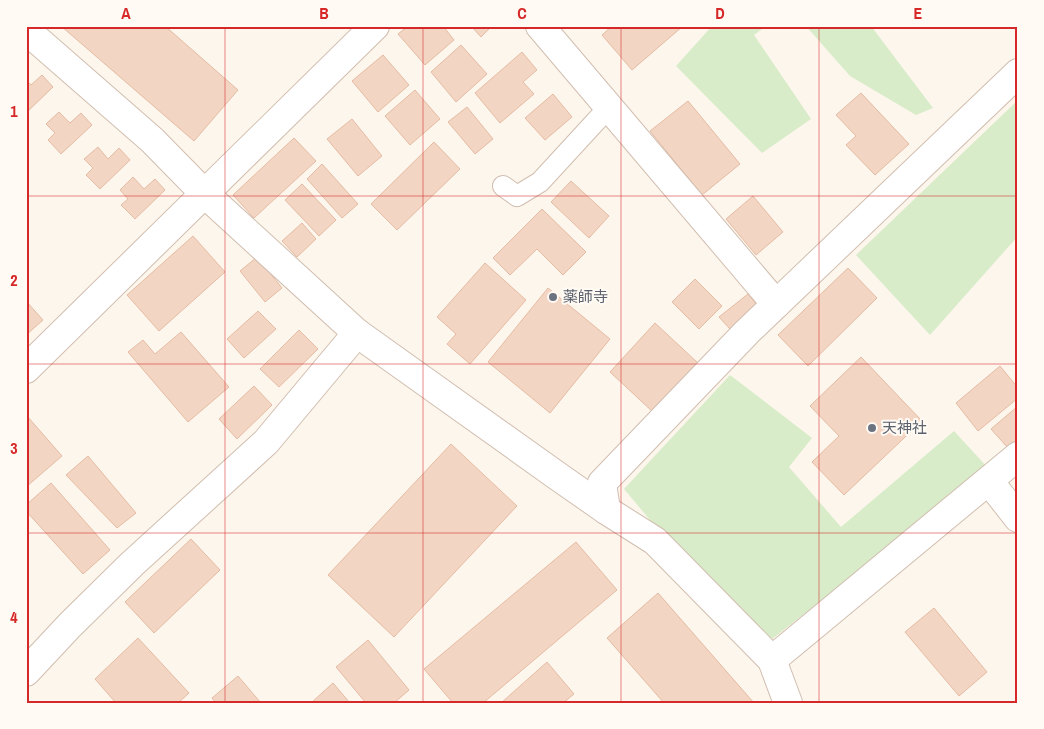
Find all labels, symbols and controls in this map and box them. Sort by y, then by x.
text: A [121,2,131,24]
text: B [319,2,329,24]
text: C [517,2,527,24]
text: D [715,2,725,24]
text: E [914,2,923,24]
text: 1 [10,100,18,122]
text: 2 [10,269,18,291]
place label: 薬師寺 [563,286,608,307]
marker: 薬師寺 [547,291,559,303]
place label: 天神社 [882,417,927,438]
marker: 天神社 [866,422,878,434]
text: 3 [10,437,18,459]
text: 4 [10,606,18,628]

